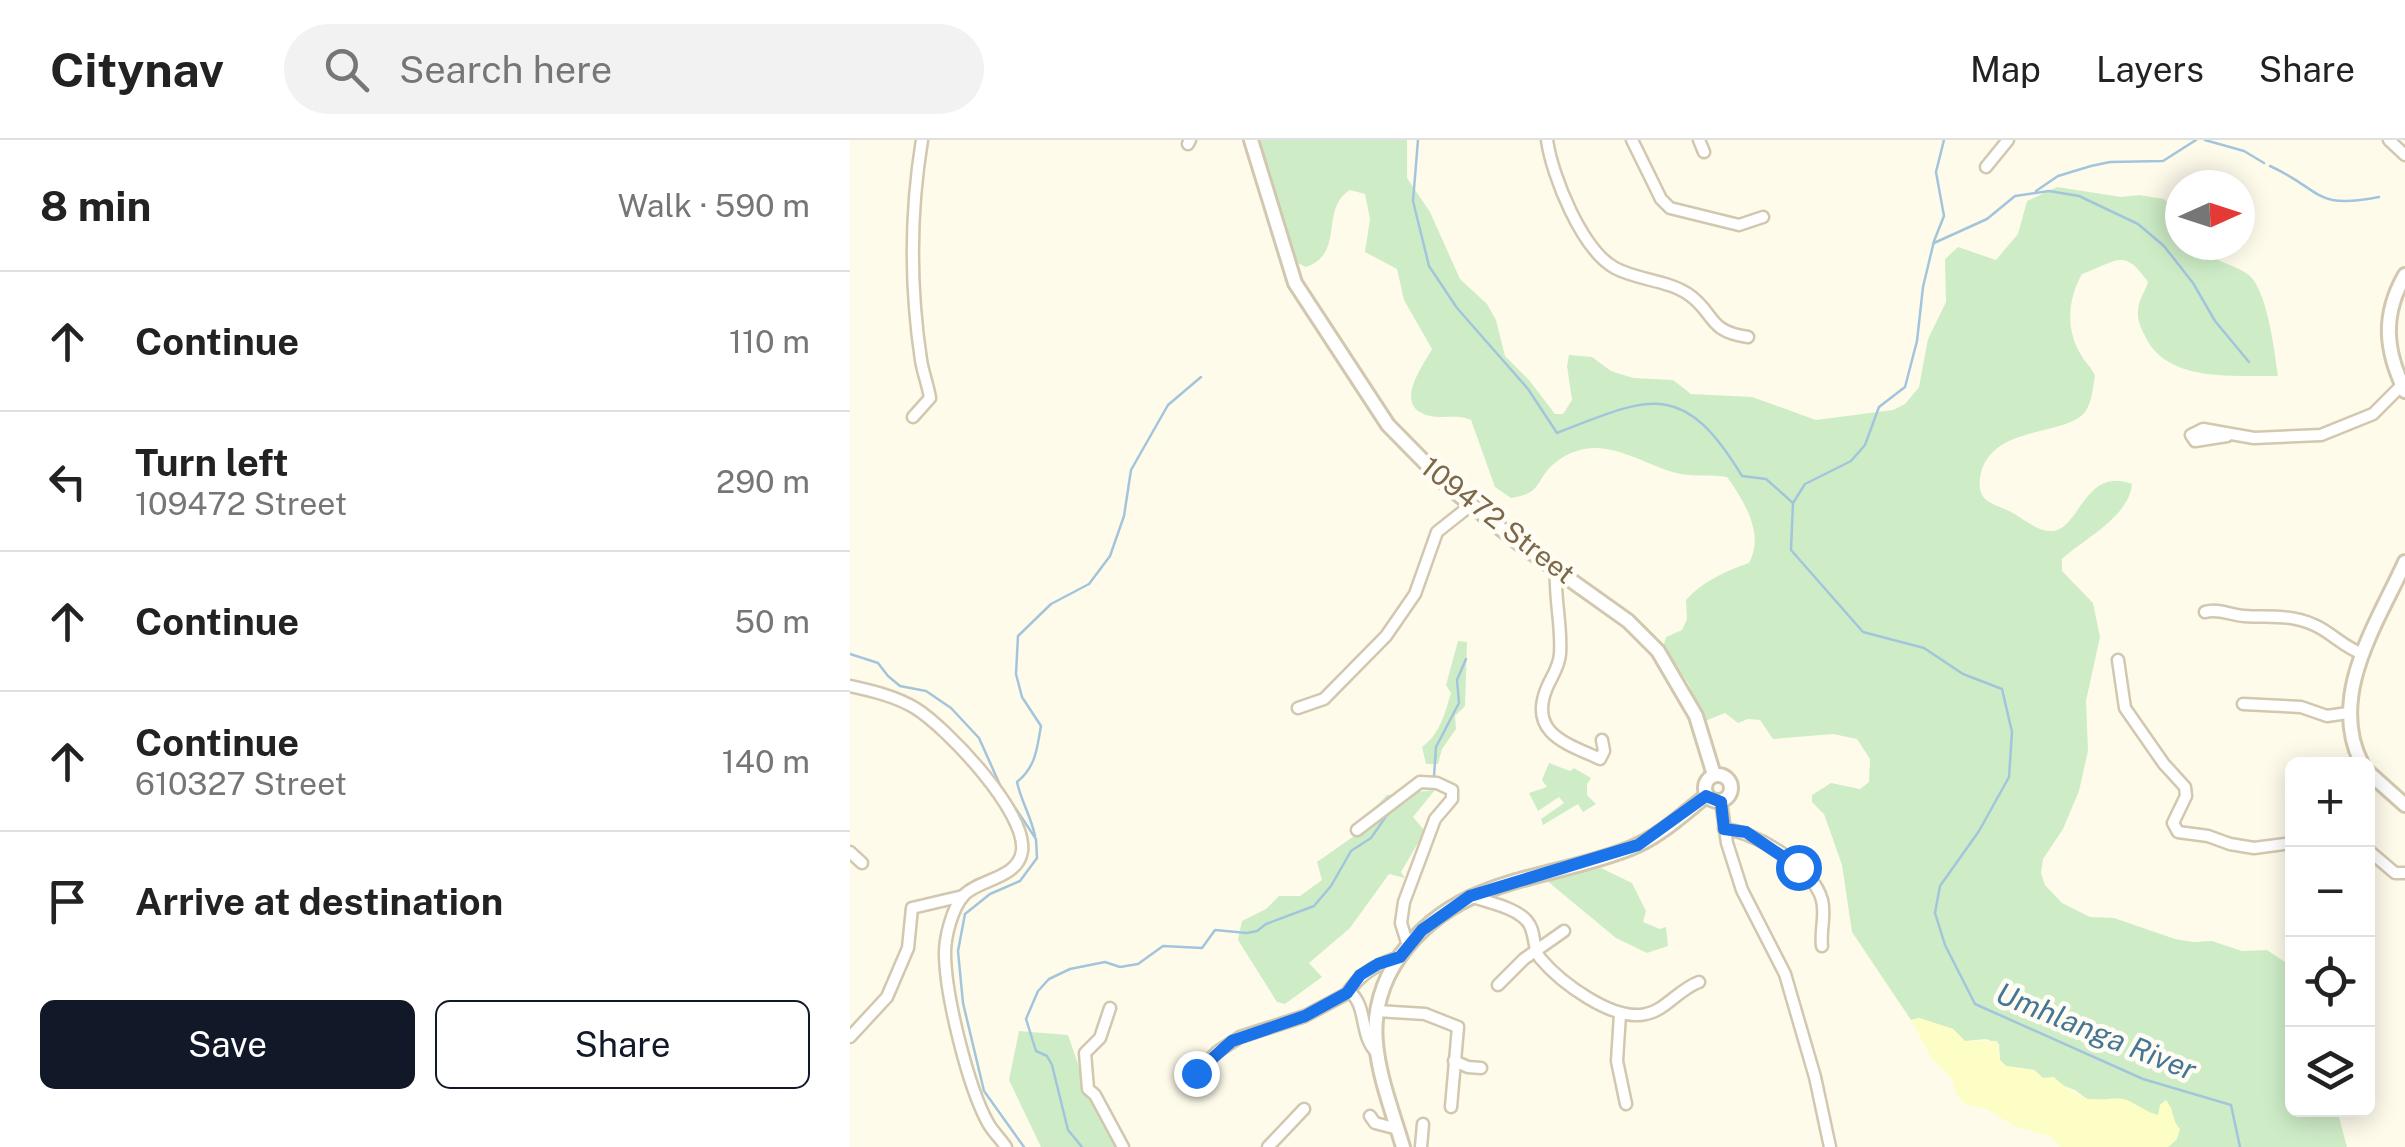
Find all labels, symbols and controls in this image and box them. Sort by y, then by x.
search box [284,24,984,114]
text: Citynav [50,41,224,98]
icon: search [319,42,374,97]
text: Search here [399,47,612,92]
text: Map [1970,49,2041,90]
text: Layers [2096,49,2204,90]
text: Share [2259,49,2355,90]
north arrow [2165,170,2255,260]
text: 8 min [40,181,152,230]
text: Walk · 590 m [618,187,810,224]
icon: ahead [40,314,95,369]
text: Continue [135,319,299,364]
text: 110 m [729,323,810,360]
text: Turn left [135,440,289,485]
street label: 109472 Street [1415,449,1582,590]
icon: left [40,454,95,509]
text: 290 m [716,463,810,500]
text: 109472 Street [135,485,347,522]
icon: ahead [40,594,95,649]
text: Continue [135,599,299,644]
text: 50 m [734,603,810,640]
text: Continue [135,720,299,765]
icon: ahead [40,734,95,789]
text: 140 m [722,743,810,780]
map controls [2285,757,2375,1117]
button: + [2285,757,2375,847]
text: 610327 Street [135,765,347,802]
route start [1776,845,1822,891]
button: − [2285,847,2375,937]
icon: arrive [40,874,95,929]
text: Arrive at destination [135,879,503,924]
button: locate [2285,937,2375,1027]
water label: Umhlanga River [1991,975,2202,1088]
button: Save [40,1000,415,1089]
button: Share [435,1000,810,1089]
button: layers [2285,1027,2375,1117]
route end [1174,1051,1220,1097]

